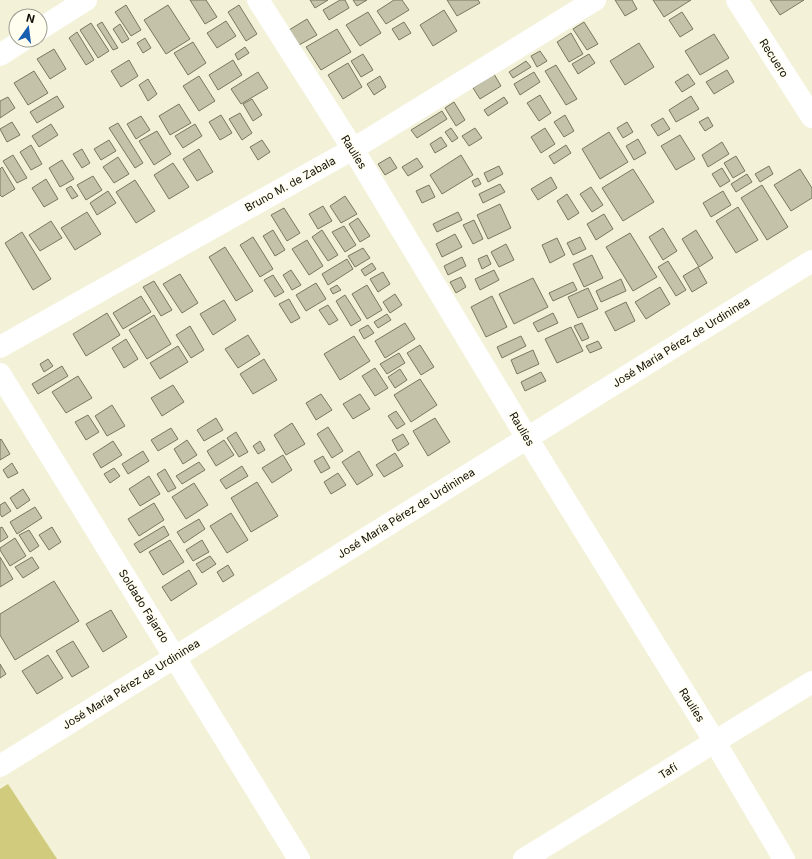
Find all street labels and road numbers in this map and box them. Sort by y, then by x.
street label: Recuero [756,36,792,80]
street label: Raulíes [338,132,370,172]
street label: Bruno M. de Zabala [242,153,338,215]
street label: José María Pérez de Urdininea [610,294,752,390]
street label: Raulíes [506,409,538,449]
street label: José María Pérez de Urdininea [335,465,477,561]
street label: Soldado Fajardo [116,567,172,646]
street label: José María Pérez de Urdininea [60,636,202,732]
street label: Raulíes [676,685,708,725]
street label: Tafí [656,760,680,782]

